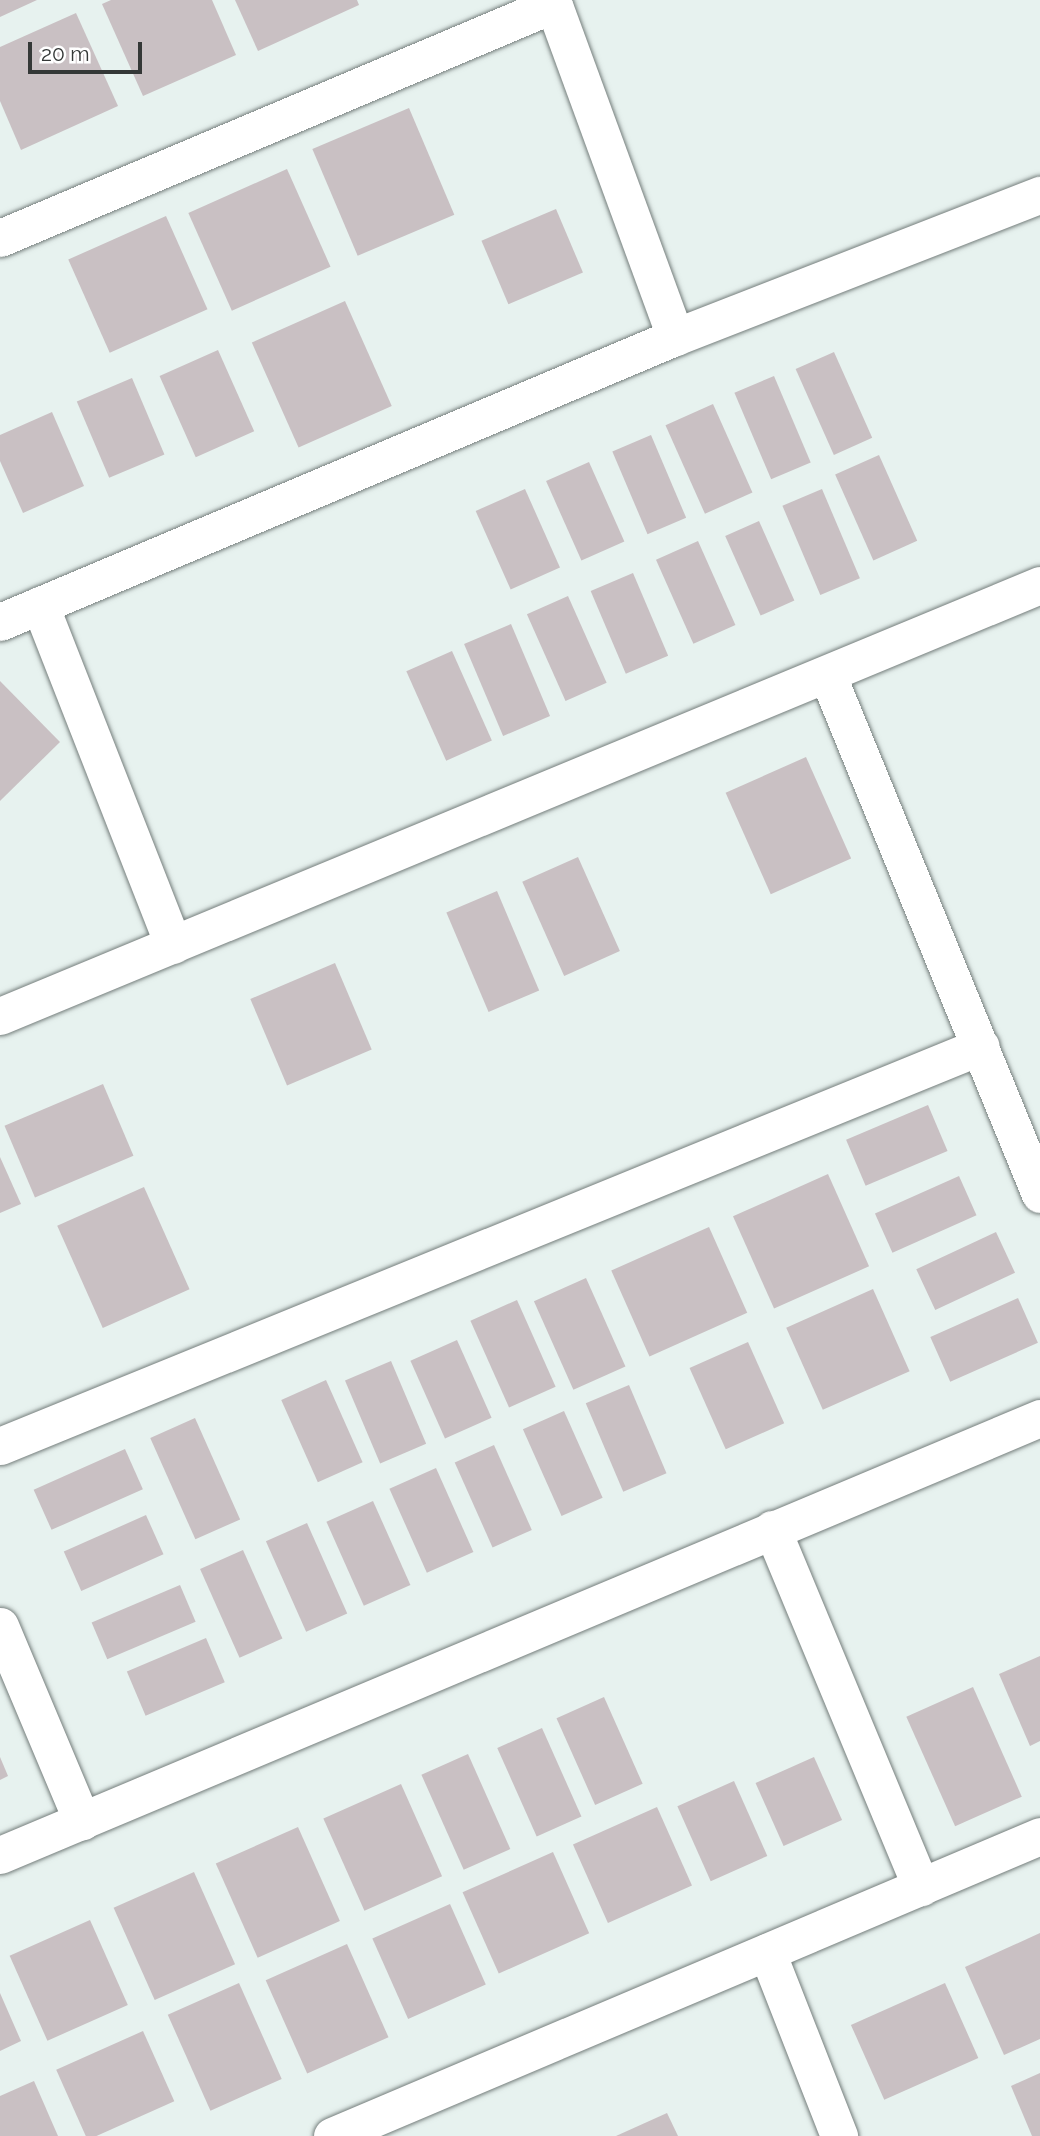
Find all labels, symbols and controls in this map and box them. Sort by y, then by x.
scale bar [32,28,145,72]
text: 20 m [41,41,89,66]

